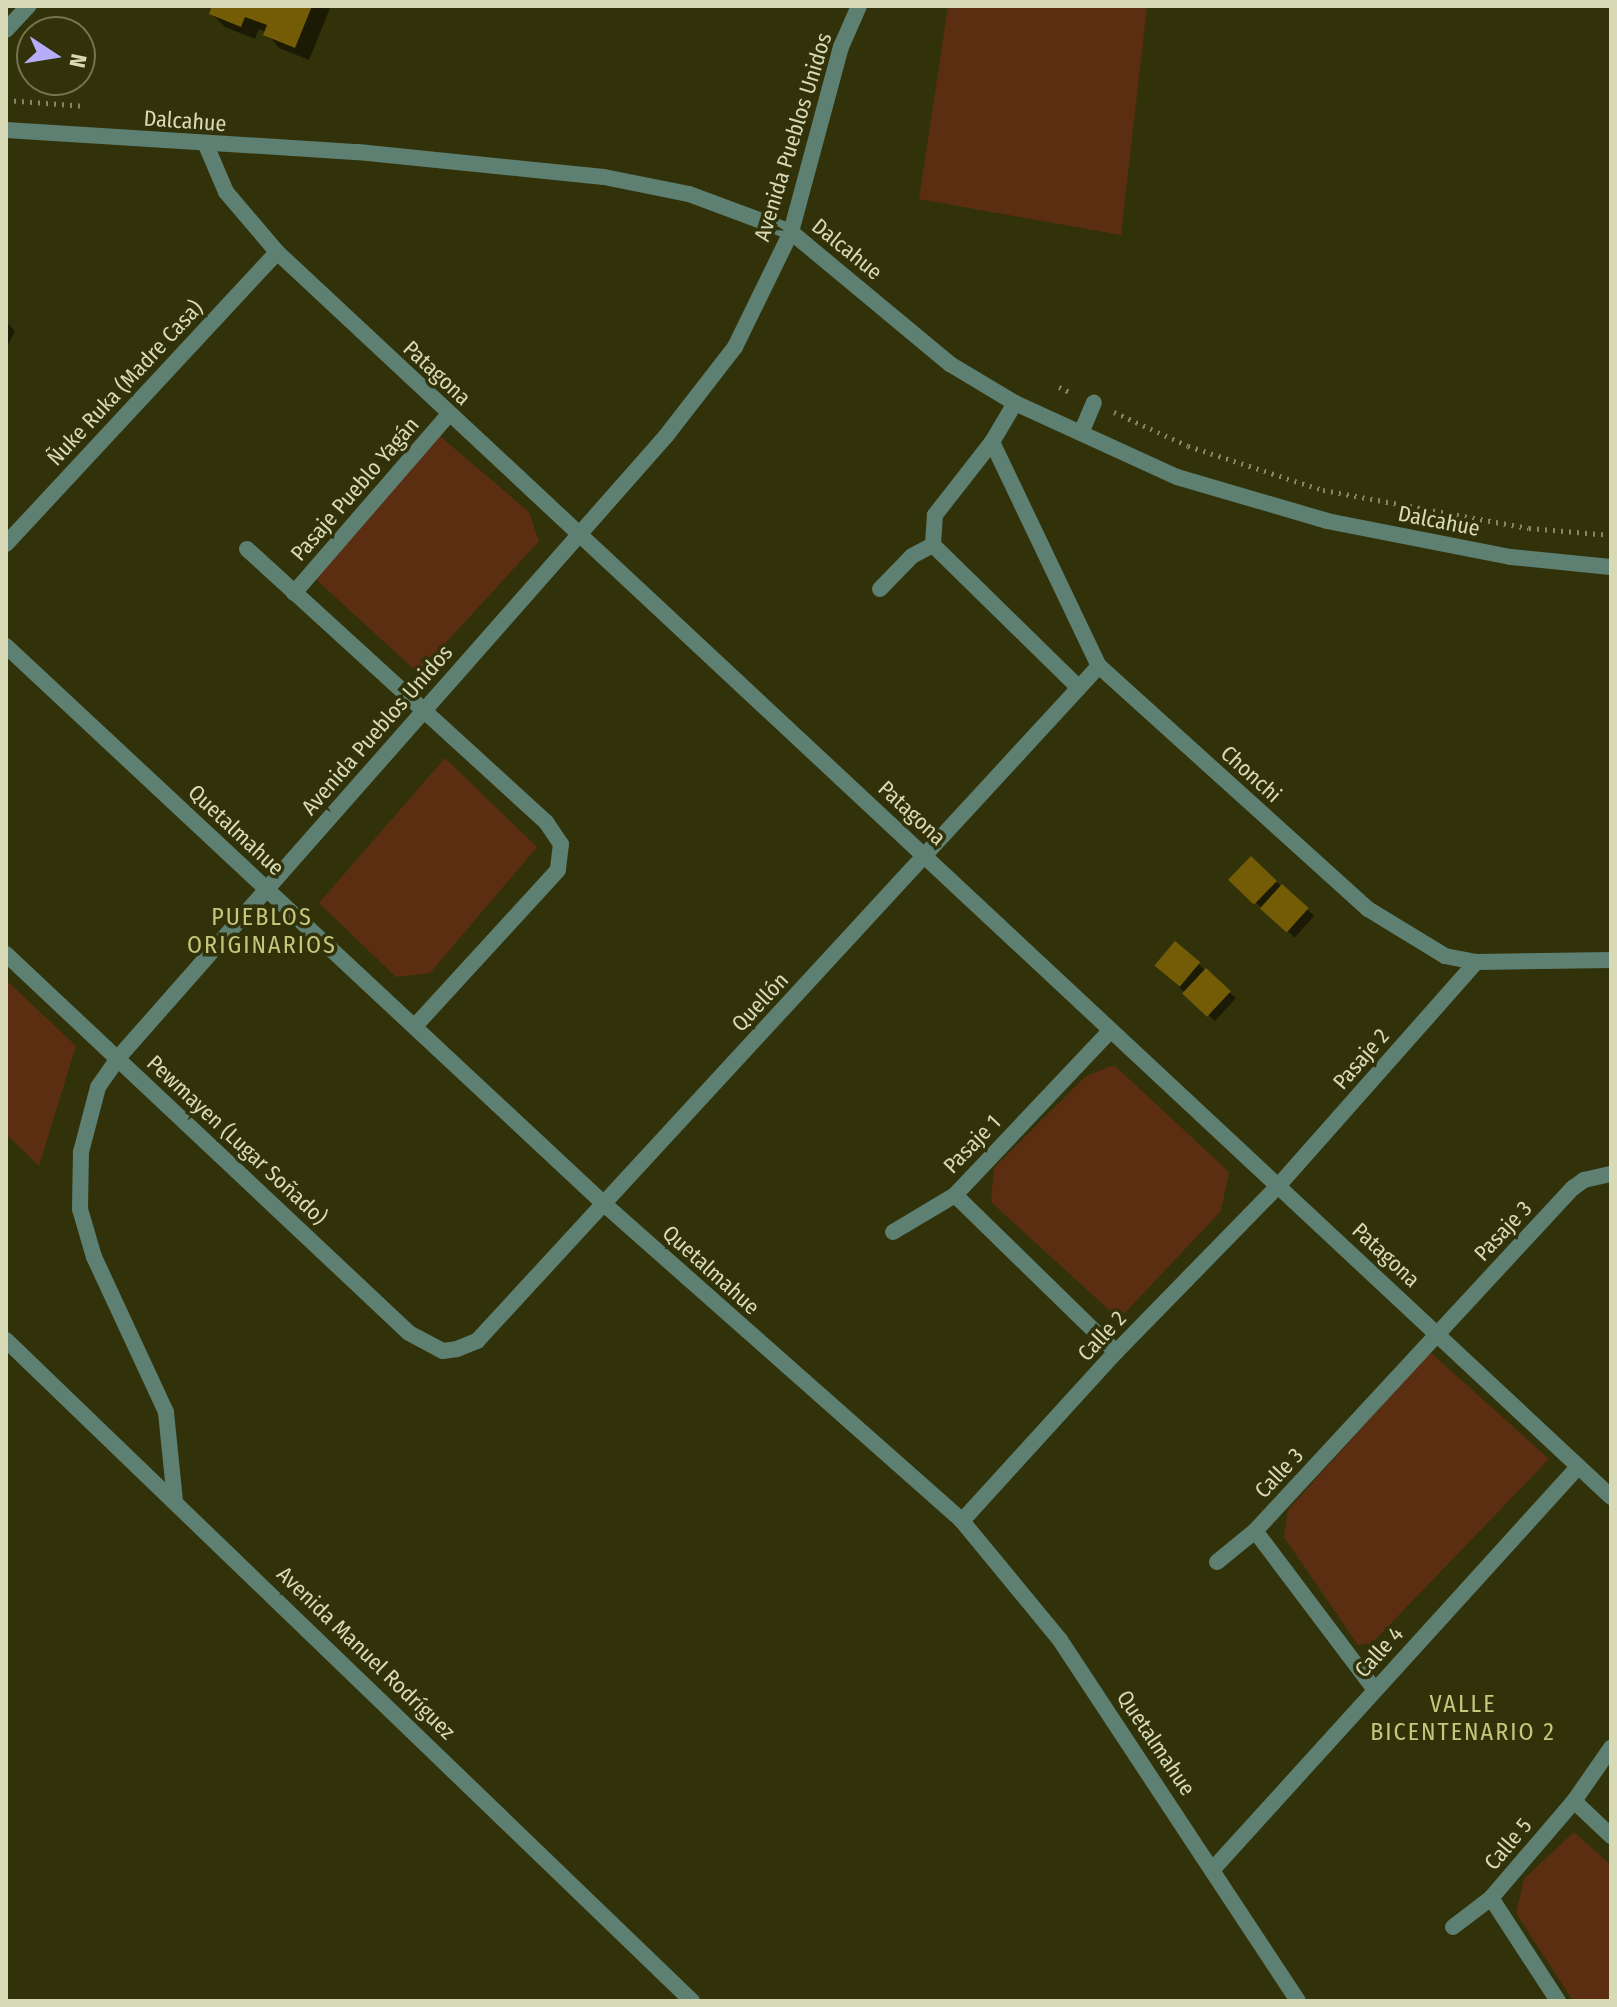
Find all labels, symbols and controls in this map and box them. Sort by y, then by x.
north arrow [16,16,96,96]
street label: Avenida Pueblos Unidos [749,30,837,244]
text: N [63,51,93,70]
street label: Dalcahue [143,105,227,137]
street label: Dalcahue [807,213,887,285]
street label: Ñuke Ruka (Madre Casa) [42,295,208,471]
street label: Patagona [398,335,476,411]
street label: Pasaje Pueblo Yagán [285,412,425,566]
street label: Dalcahue [1396,500,1482,542]
street label: Avenida Pueblos Unidos [296,640,458,820]
street label: Chonchi [1215,740,1287,808]
street label: Patagona [873,775,951,851]
street label: Quetalmahue [183,779,289,881]
district label: PUEBLOS ORIGINARIOS [187,904,337,960]
street label: Quellón [726,967,794,1037]
street label: Pasaje 2 [1327,1023,1395,1095]
street label: Pewmayen (Lugar Soñado) [142,1050,332,1230]
street label: Pasaje 1 [938,1109,1006,1179]
street label: Pasaje 3 [1469,1196,1537,1266]
street label: Patagona [1347,1217,1425,1293]
street label: Quetalmahue [657,1220,765,1320]
street label: Calle 2 [1072,1306,1132,1366]
street label: Calle 3 [1249,1442,1309,1504]
street label: Avenida Manuel Rodríguez [271,1561,461,1745]
street label: Calle 4 [1349,1621,1409,1683]
street label: Quetalmahue [1111,1685,1201,1801]
district label: VALLE BICENTENARIO 2 [1370,1691,1556,1747]
street label: Calle 5 [1479,1813,1537,1875]

